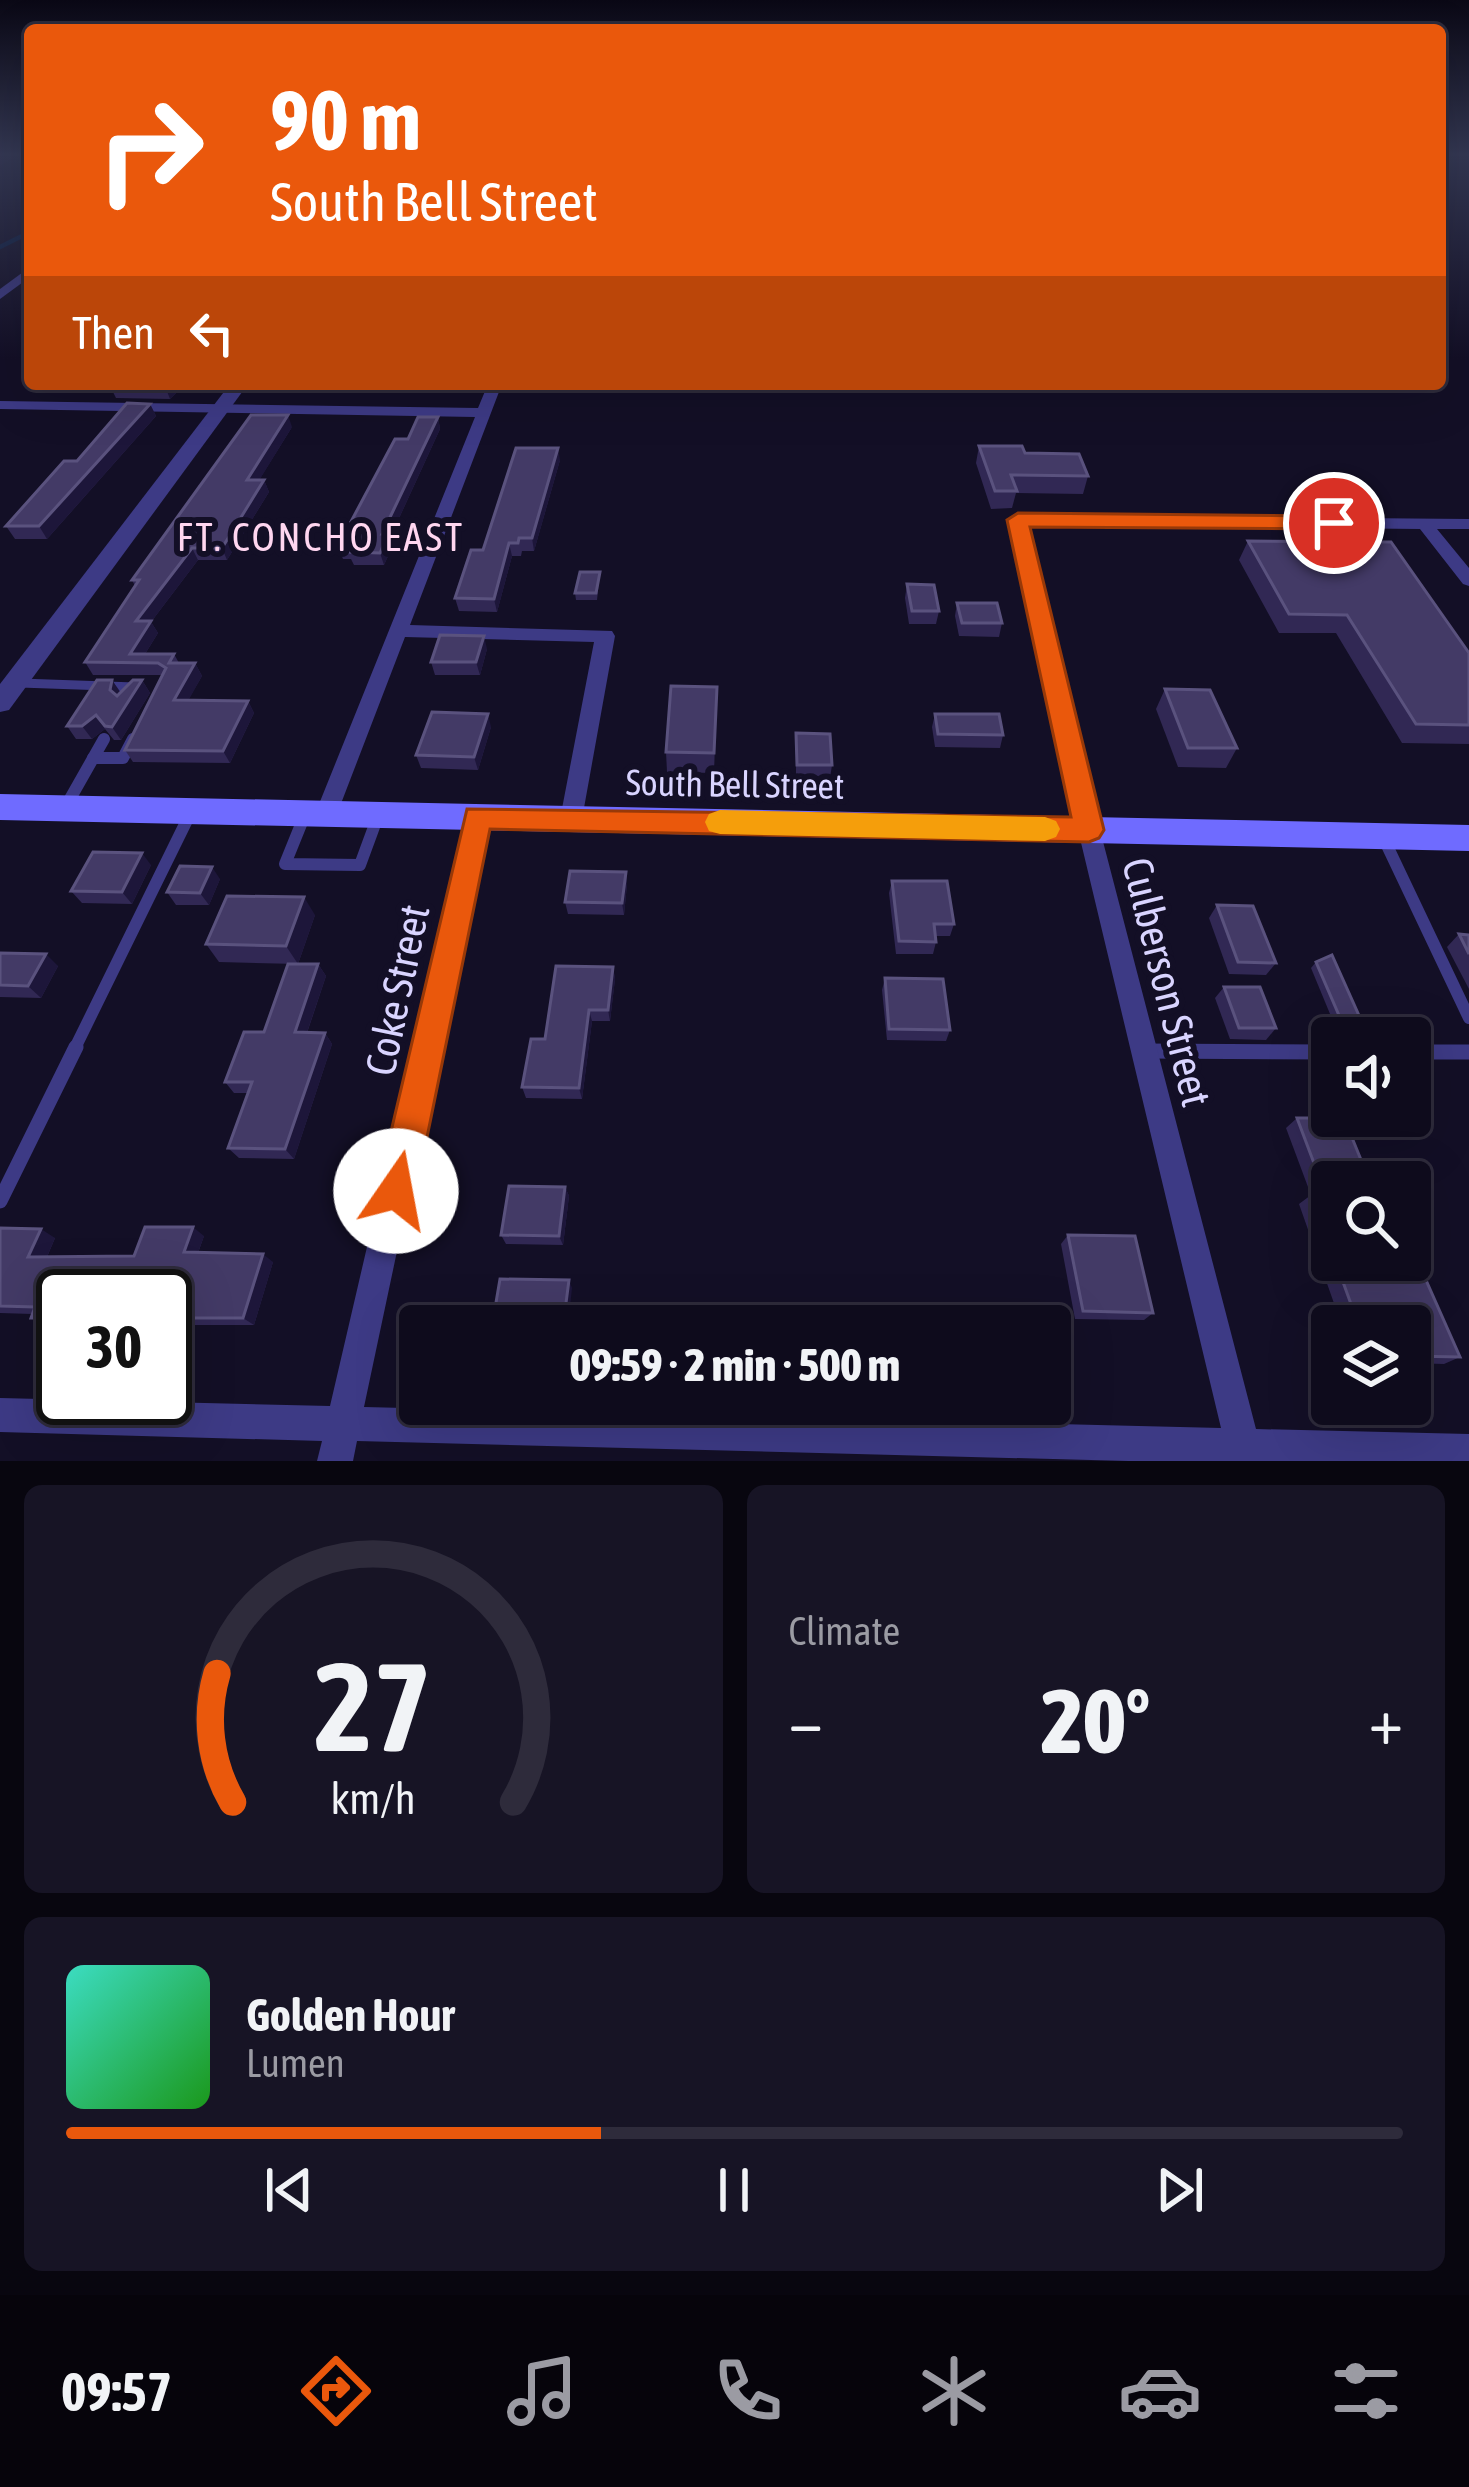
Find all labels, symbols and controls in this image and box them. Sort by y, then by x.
icon: right [72,72,228,228]
text: 90 m [270,72,421,168]
text: South Bell Street [270,171,598,232]
icon: left [179,300,245,366]
text: Then [72,307,155,359]
pin [1283,472,1385,574]
icon: arrive [1301,490,1367,556]
district label: FT. CONCHO EAST [177,515,465,559]
street label: South Bell Street [625,761,845,807]
street label: Culberson Street [1113,853,1221,1111]
street label: Coke Street [356,900,438,1080]
map controls [1311,1017,1431,1425]
button: sound [1311,1017,1431,1137]
position arrow [333,1128,459,1254]
button: search [1311,1161,1431,1281]
speed limit sign: 30 [36,1269,192,1425]
button: layers [1311,1305,1431,1425]
text: 09:59 · 2 min · 500 m [570,1339,900,1391]
text: Climate [789,1609,900,1653]
text: 27 [315,1634,432,1777]
text: 20° [1041,1669,1150,1772]
text: − [789,1682,823,1758]
text: + [1369,1682,1403,1758]
text: km/h [331,1774,416,1823]
text: Golden Hour [246,1989,455,2041]
text: Lumen [246,2041,345,2085]
icon: previous [256,2157,322,2223]
icon: pause [701,2157,767,2223]
icon: next [1147,2157,1213,2223]
icon: directions [294,2349,378,2433]
icon: music [500,2349,584,2433]
icon: phone [706,2349,790,2433]
icon: climate [912,2349,996,2433]
icon: car [1118,2349,1202,2433]
icon: filters [1324,2349,1408,2433]
text: 09:57 [61,2361,172,2422]

